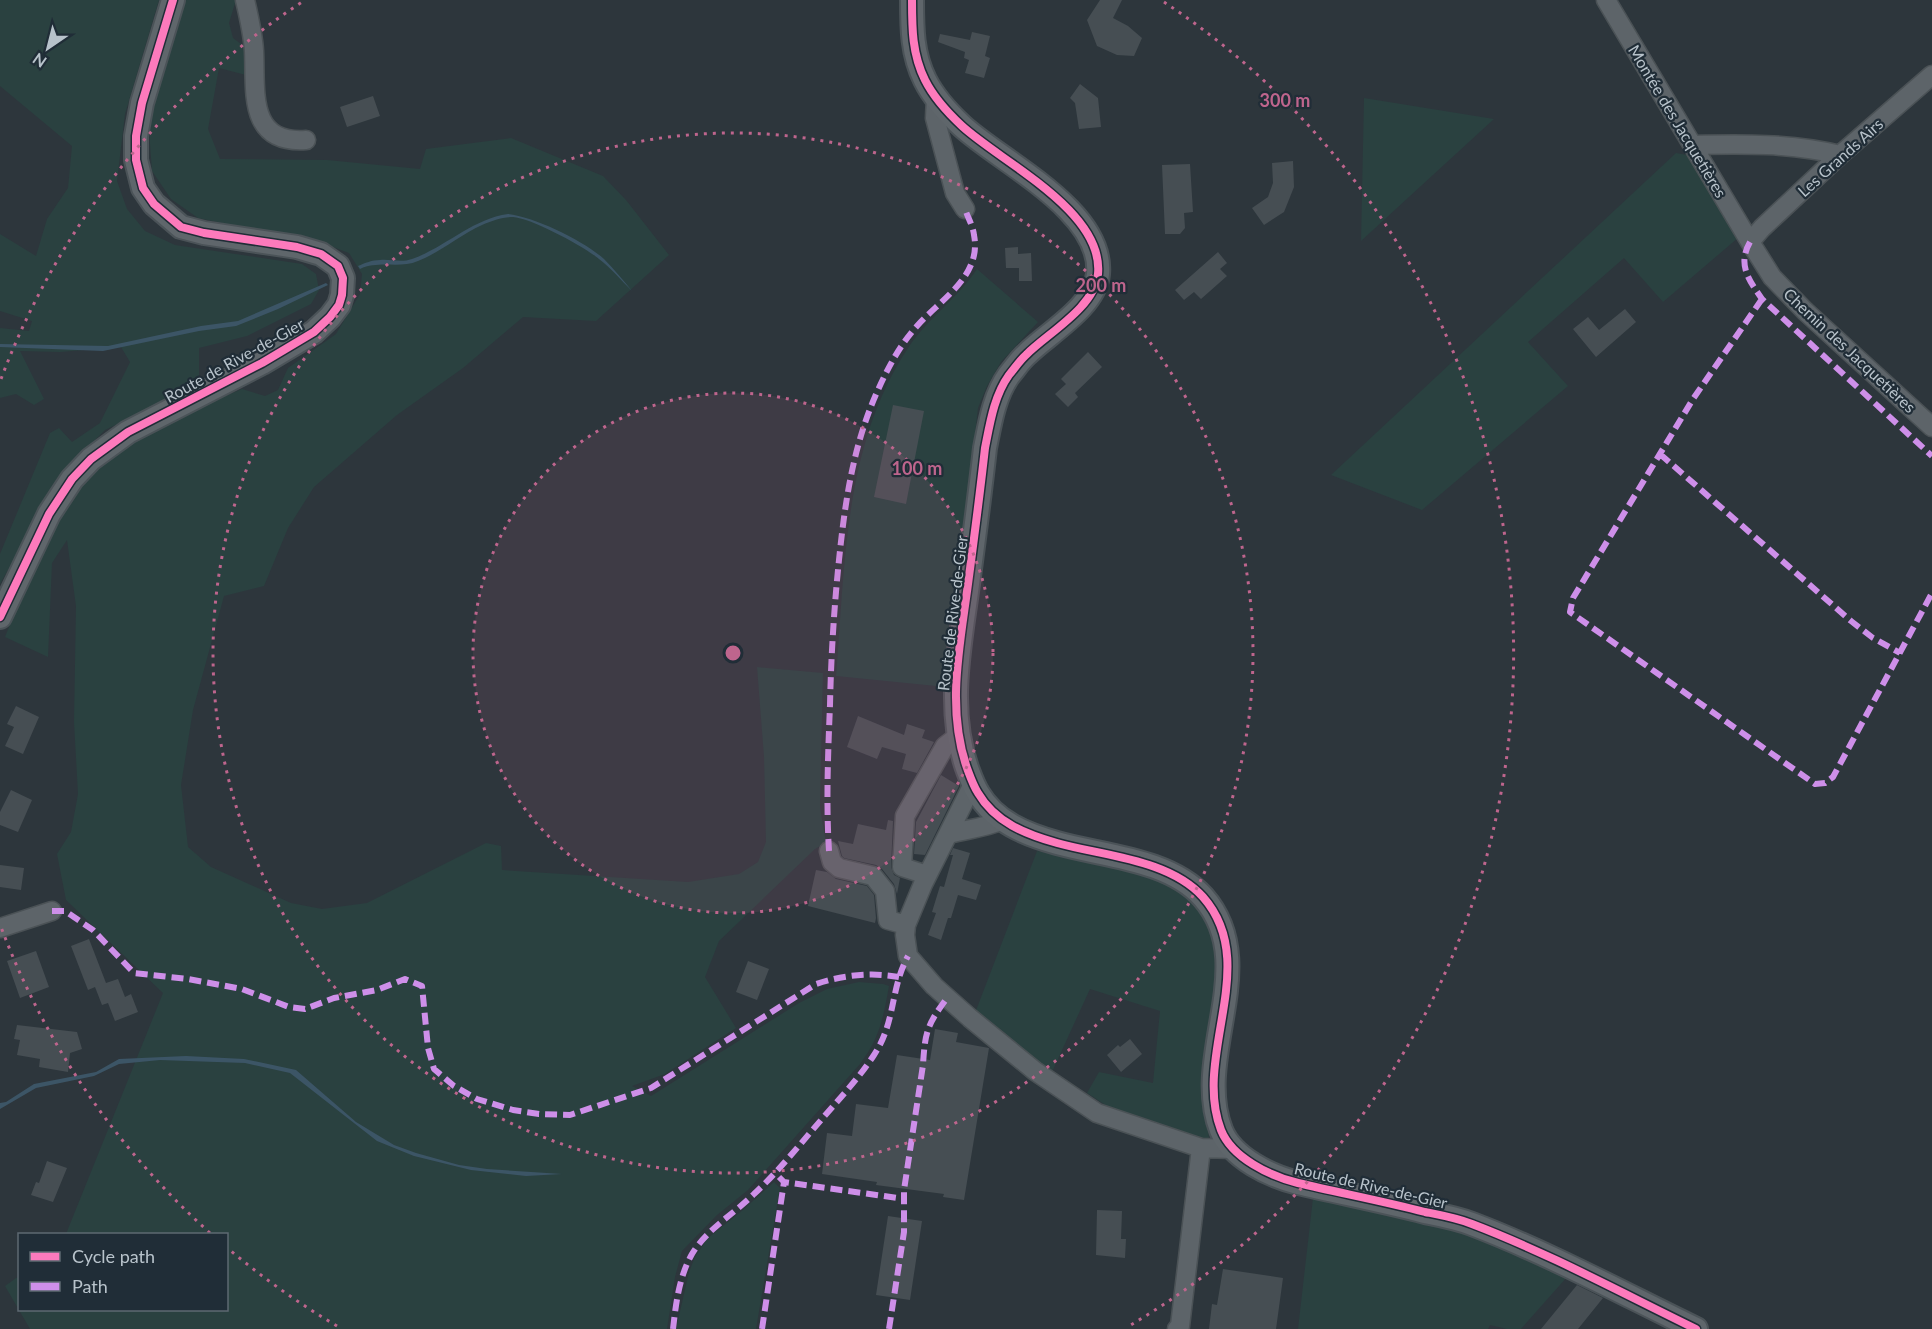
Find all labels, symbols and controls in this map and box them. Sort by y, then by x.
north arrow [18,18,78,78]
street label: Montée des Jacquetières [1625,41,1731,201]
text: N [29,49,50,72]
text: 300 m [1260,89,1310,111]
street label: Les Grands Airs [1794,114,1887,200]
text: 200 m [1076,274,1126,296]
street label: Chemin des Jacquetières [1780,284,1920,416]
street label: Route de Rive-de-Gier [161,314,307,406]
text: 100 m [892,457,942,479]
street label: Route de Rive-de-Gier [933,534,971,692]
centre of rings [723,643,743,663]
street label: Route de Rive-de-Gier [1293,1158,1450,1212]
legend [18,1233,228,1311]
text: Cycle path [72,1245,155,1267]
text: Path [72,1275,108,1297]

